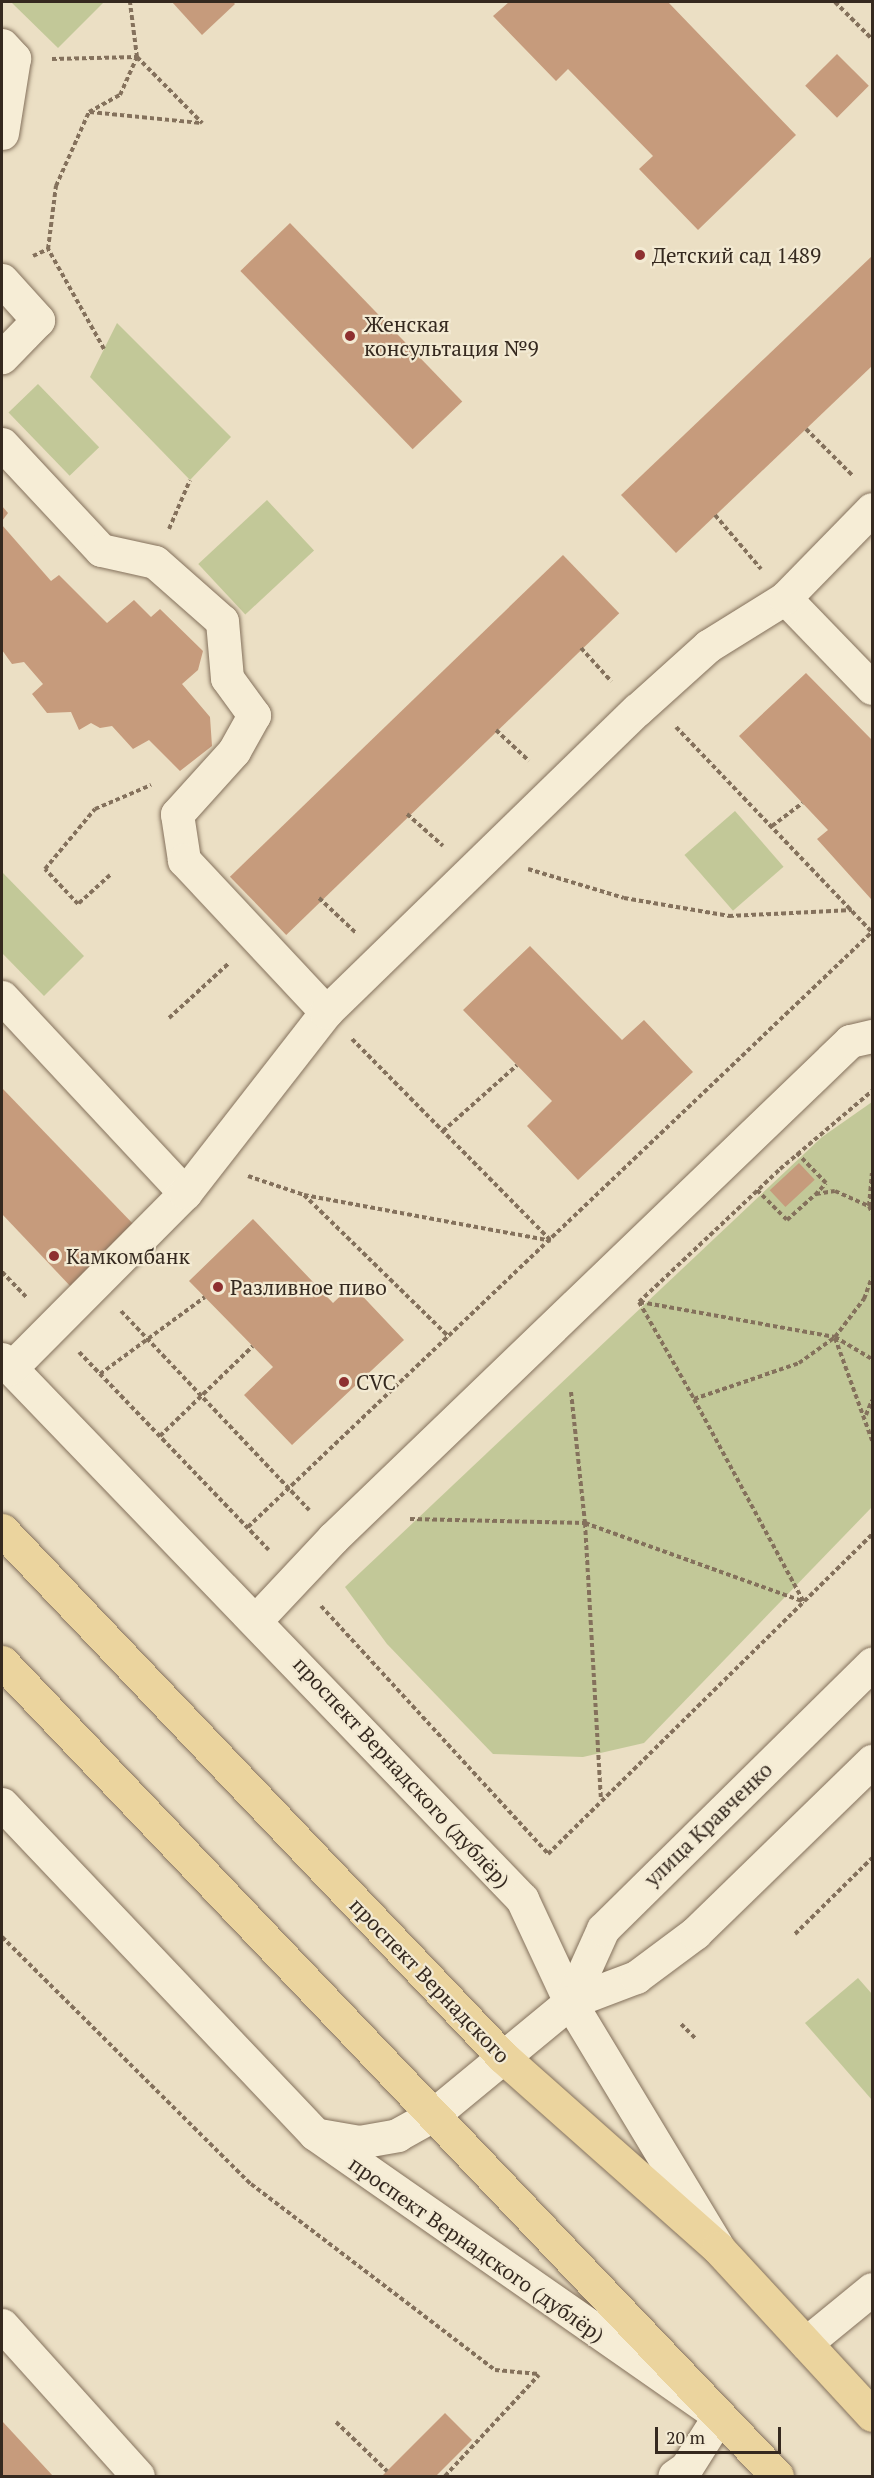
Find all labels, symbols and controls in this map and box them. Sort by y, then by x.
place label: Детский сад 1489 [652,242,821,268]
marker: Детский сад 1489 [633,248,647,262]
place label: Женская консультация №9 [364,311,539,361]
marker: Женская консультация №9 [341,327,359,345]
place label: Камкомбанк [66,1243,190,1269]
marker: Камкомбанк [47,1249,61,1263]
place label: Разливное пиво [230,1274,387,1300]
marker: Разливное пиво [211,1280,225,1294]
place label: CVC [356,1369,396,1395]
marker: CVC [337,1375,351,1389]
street label: проспект Вернадского (дублёр) [288,1651,516,1893]
street label: улица Кравченко [639,1757,777,1891]
street label: проспект Вернадского [344,1892,516,2068]
street label: проспект Вернадского (дублёр) [344,2151,610,2347]
scale bar [658,2415,784,2453]
text: 20 m [666,2425,705,2449]

